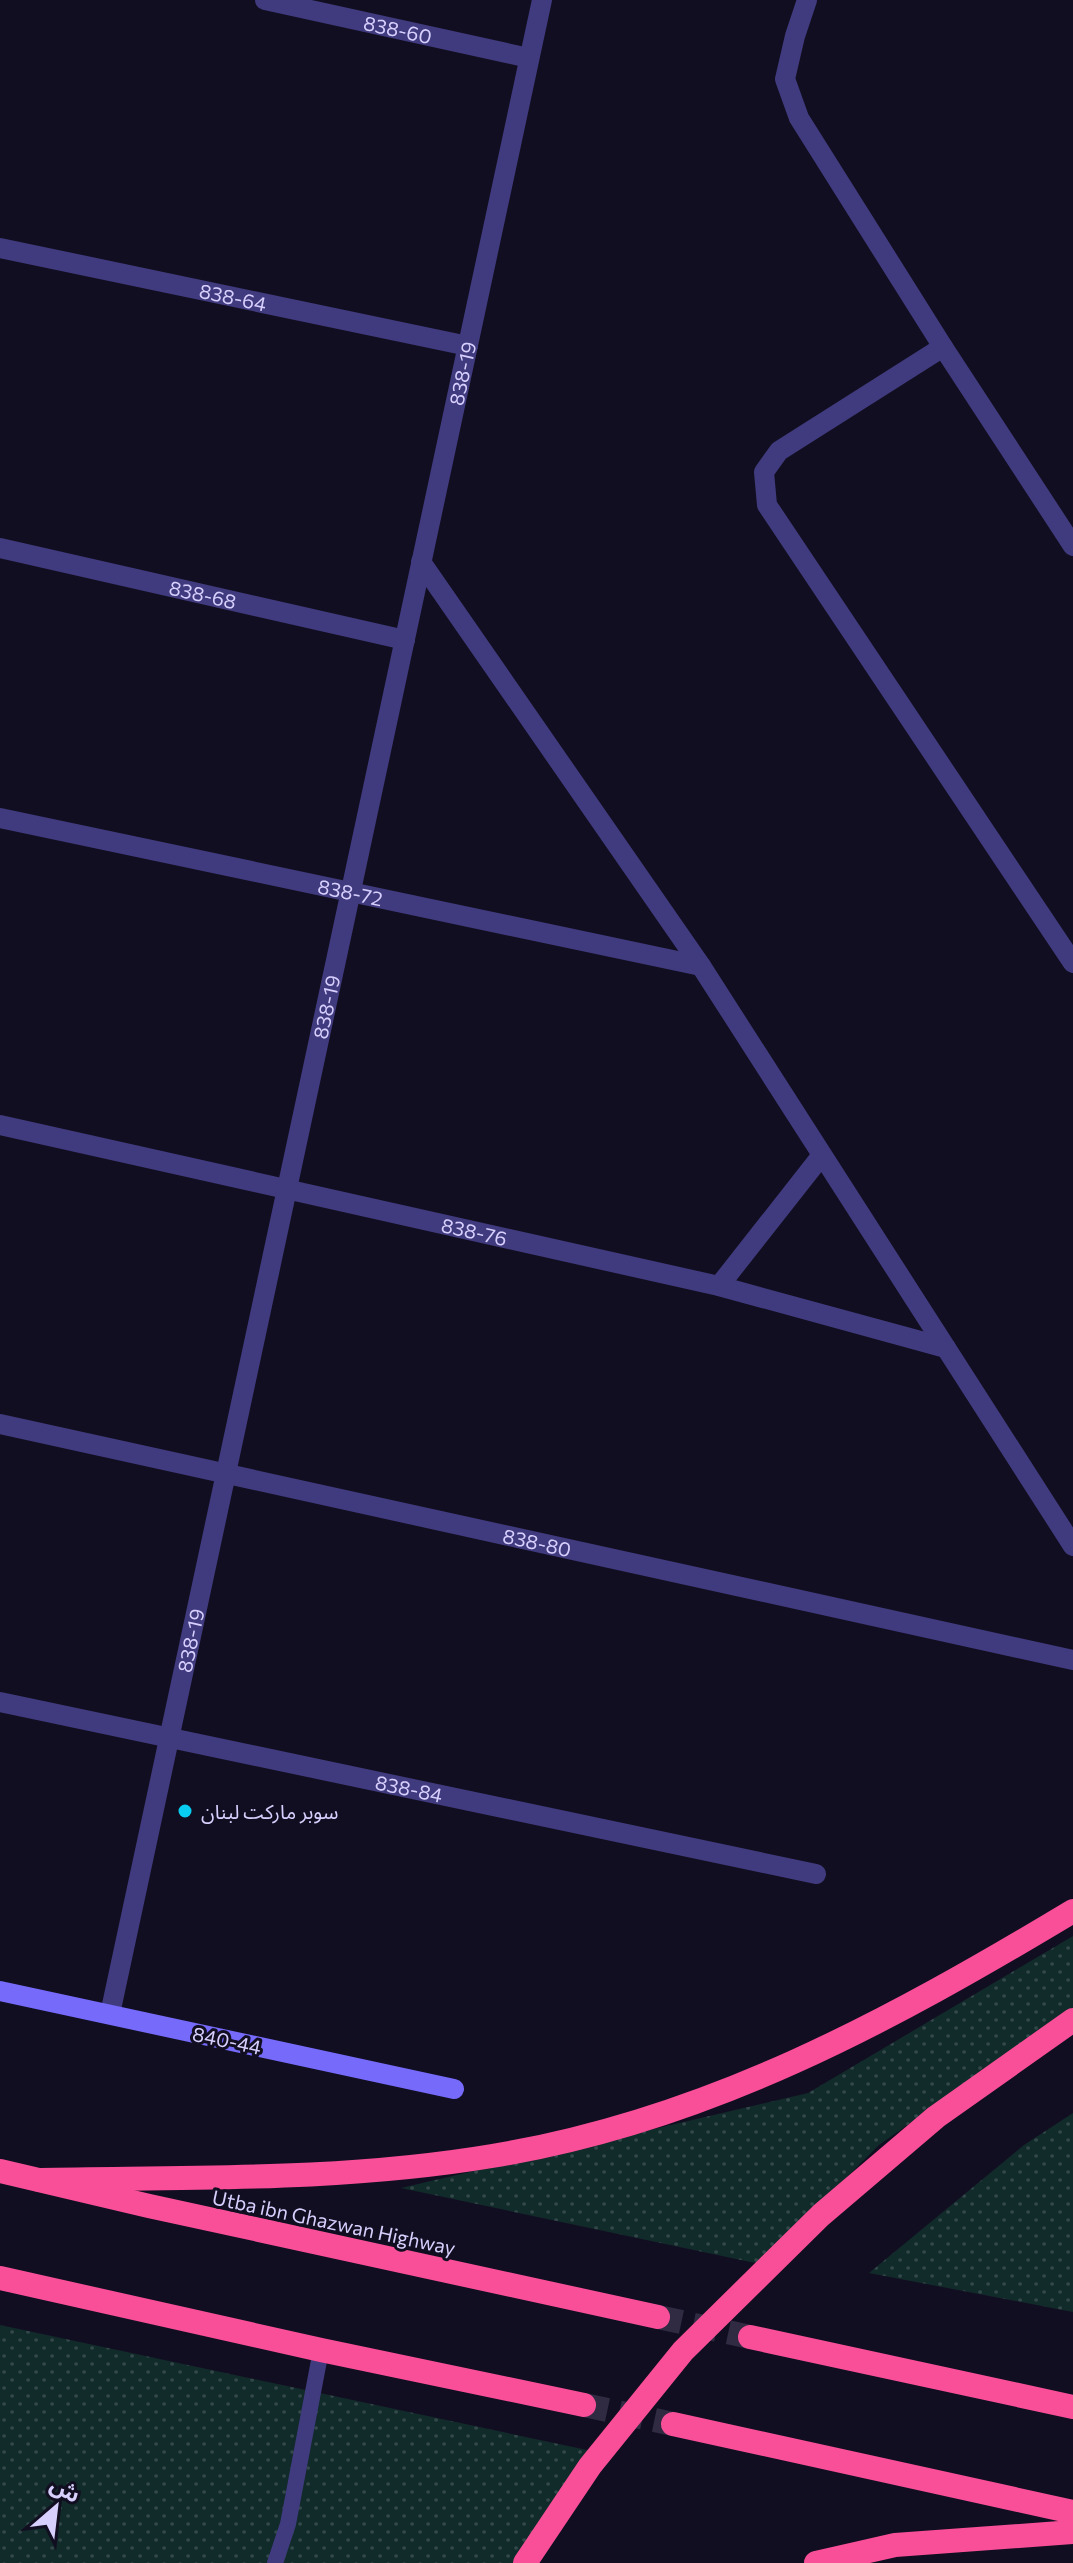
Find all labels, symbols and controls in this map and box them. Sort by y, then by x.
street label: 838-60 [361,10,434,48]
street label: 838-64 [197,278,269,316]
street label: 838-19 [443,339,480,408]
street label: 838-68 [167,575,239,613]
street label: 838-72 [316,873,385,910]
street label: 838-19 [307,973,345,1041]
street label: 838-76 [439,1212,509,1250]
street label: 838-80 [501,1523,574,1561]
street label: 838-19 [172,1606,209,1675]
street label: 838-84 [373,1769,445,1807]
place label: سوبر ماركت لبنان [201,1799,338,1824]
marker: سوبر ماركت لبنان [176,1802,194,1820]
street label: 840-44 [190,2021,264,2059]
street label: Utba ibn Ghazwan Highway [210,2184,458,2260]
north arrow [16,2467,96,2547]
text: ش [46,2470,85,2508]

